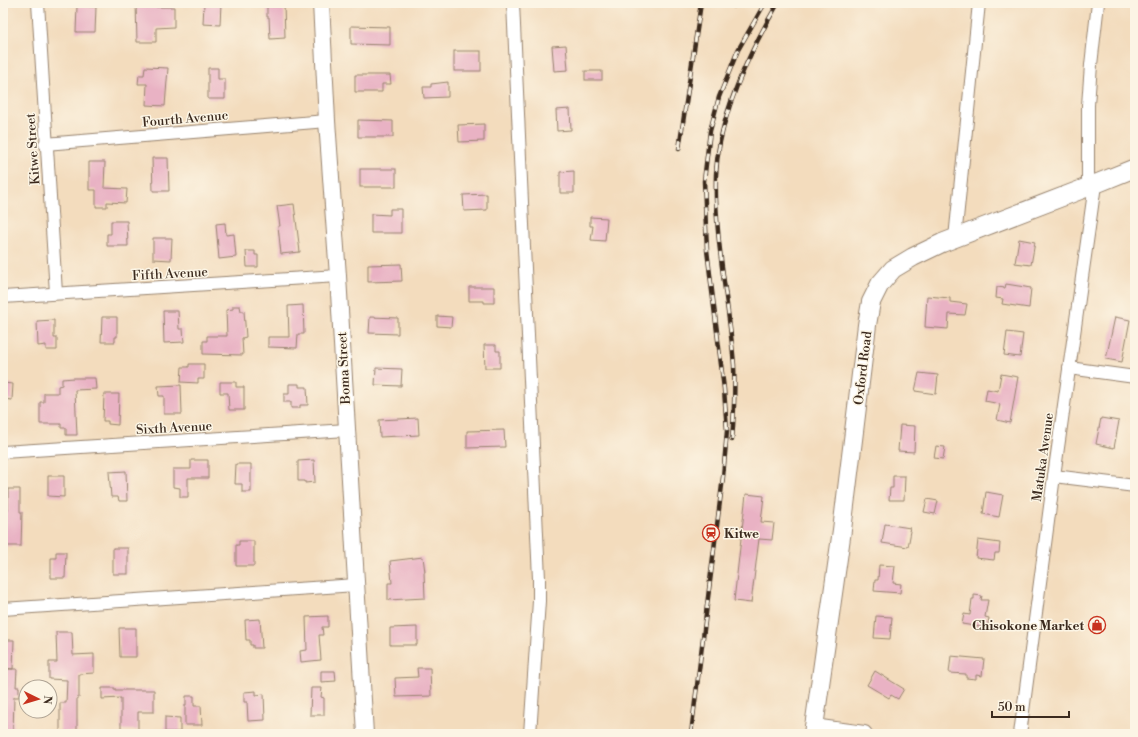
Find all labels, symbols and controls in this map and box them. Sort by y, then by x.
street label: Fourth Avenue [141,107,229,131]
street label: Kitwe Street [22,112,43,185]
street label: Fifth Avenue [132,264,209,284]
street label: Oxford Road [851,330,876,406]
street label: Boma Street [334,331,354,406]
street label: Matuka Avenue [1029,411,1057,503]
street label: Sixth Avenue [135,418,213,438]
station icon: Kitwe [701,523,721,543]
place label: Kitwe [724,526,759,542]
shop icon: Chisokone Market [1087,615,1107,635]
place label: Chisokone Market [972,618,1084,634]
north arrow [18,679,58,719]
scale bar [992,693,1069,719]
text: N [40,695,54,705]
text: 50 m [998,700,1026,715]

